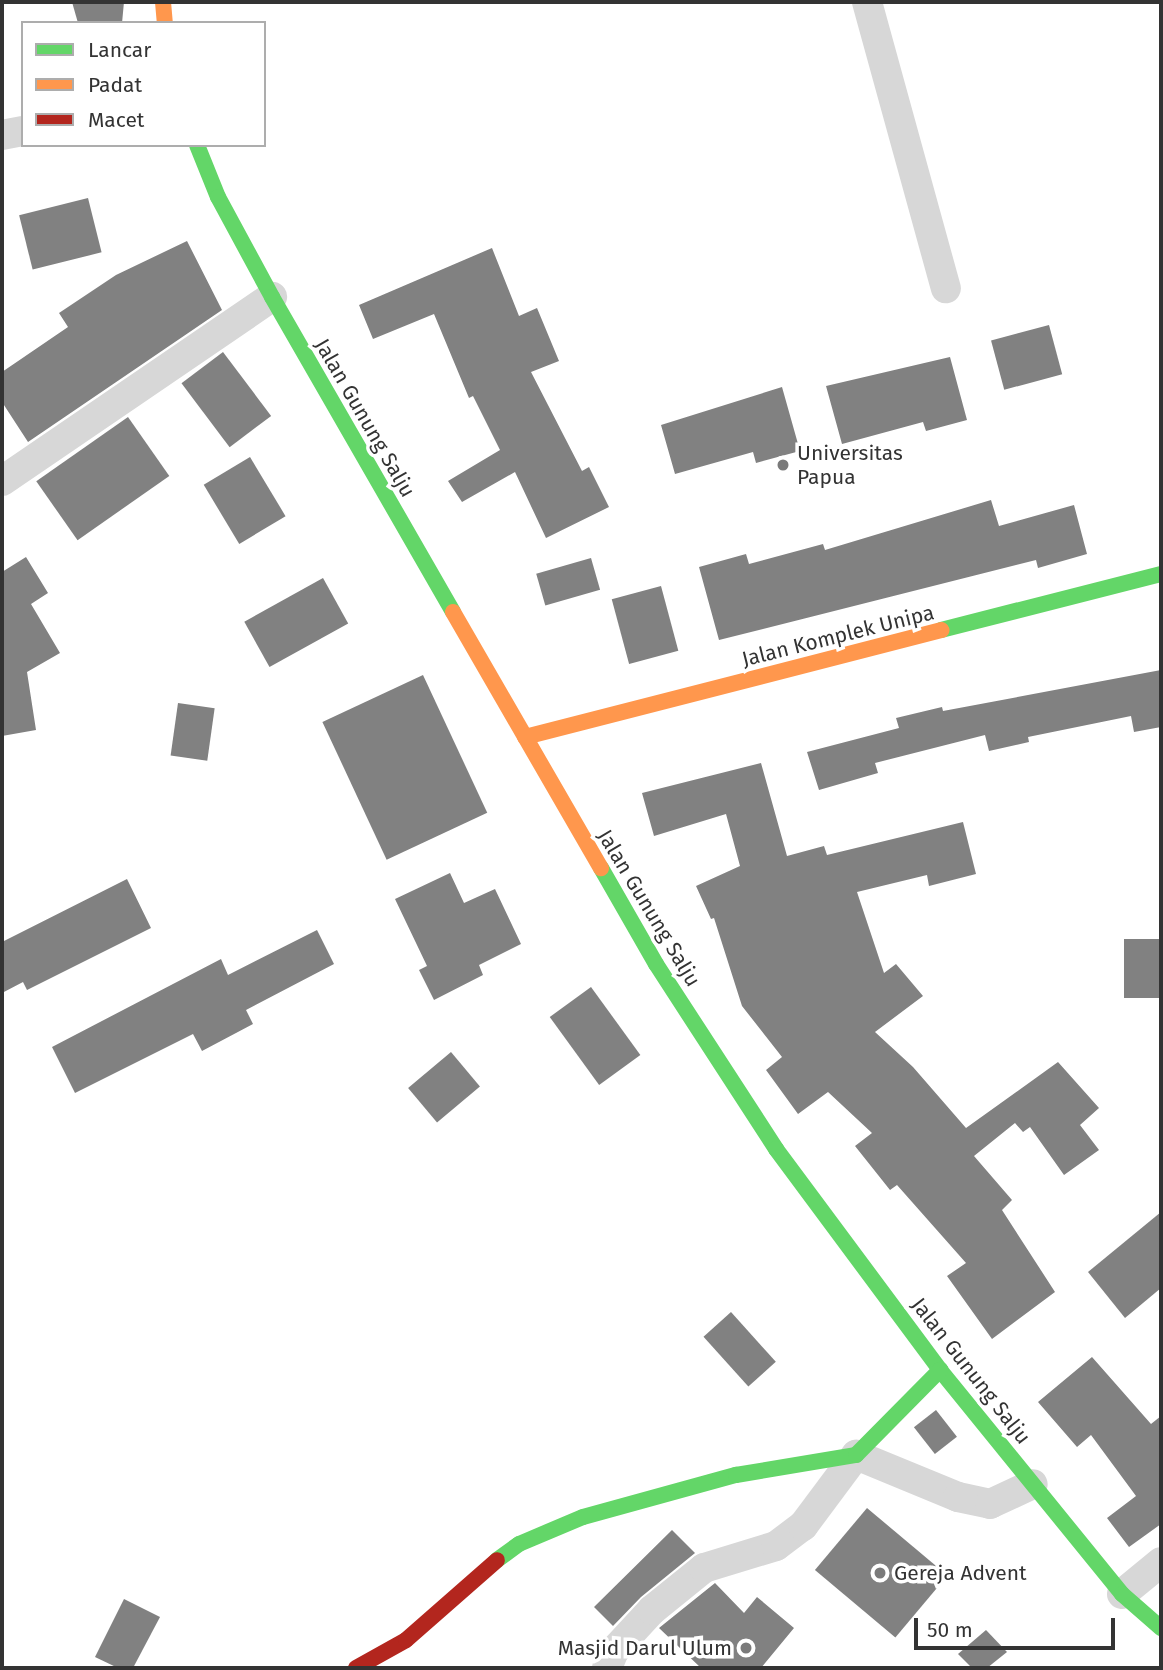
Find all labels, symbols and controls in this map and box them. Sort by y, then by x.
legend [21,21,266,147]
text: Lancar [88,37,151,63]
text: Padat [88,72,142,98]
text: Macet [88,107,144,133]
street label: Jalan Gunung Salju [309,334,421,502]
place label: Universitas Papua [797,440,903,490]
marker: Universitas Papua [775,457,791,473]
street label: Jalan Komplek Unipa [739,600,937,672]
street label: Jalan Gunung Salju [592,825,706,991]
street label: Jalan Gunung Salju [906,1293,1036,1449]
place label: Gereja Advent [894,1560,1027,1586]
marker: Gereja Advent [872,1565,888,1581]
scale bar [918,1604,1119,1648]
text: 50 m [927,1617,973,1643]
place label: Masjid Darul Ulum [558,1635,732,1661]
marker: Masjid Darul Ulum [738,1640,754,1656]

